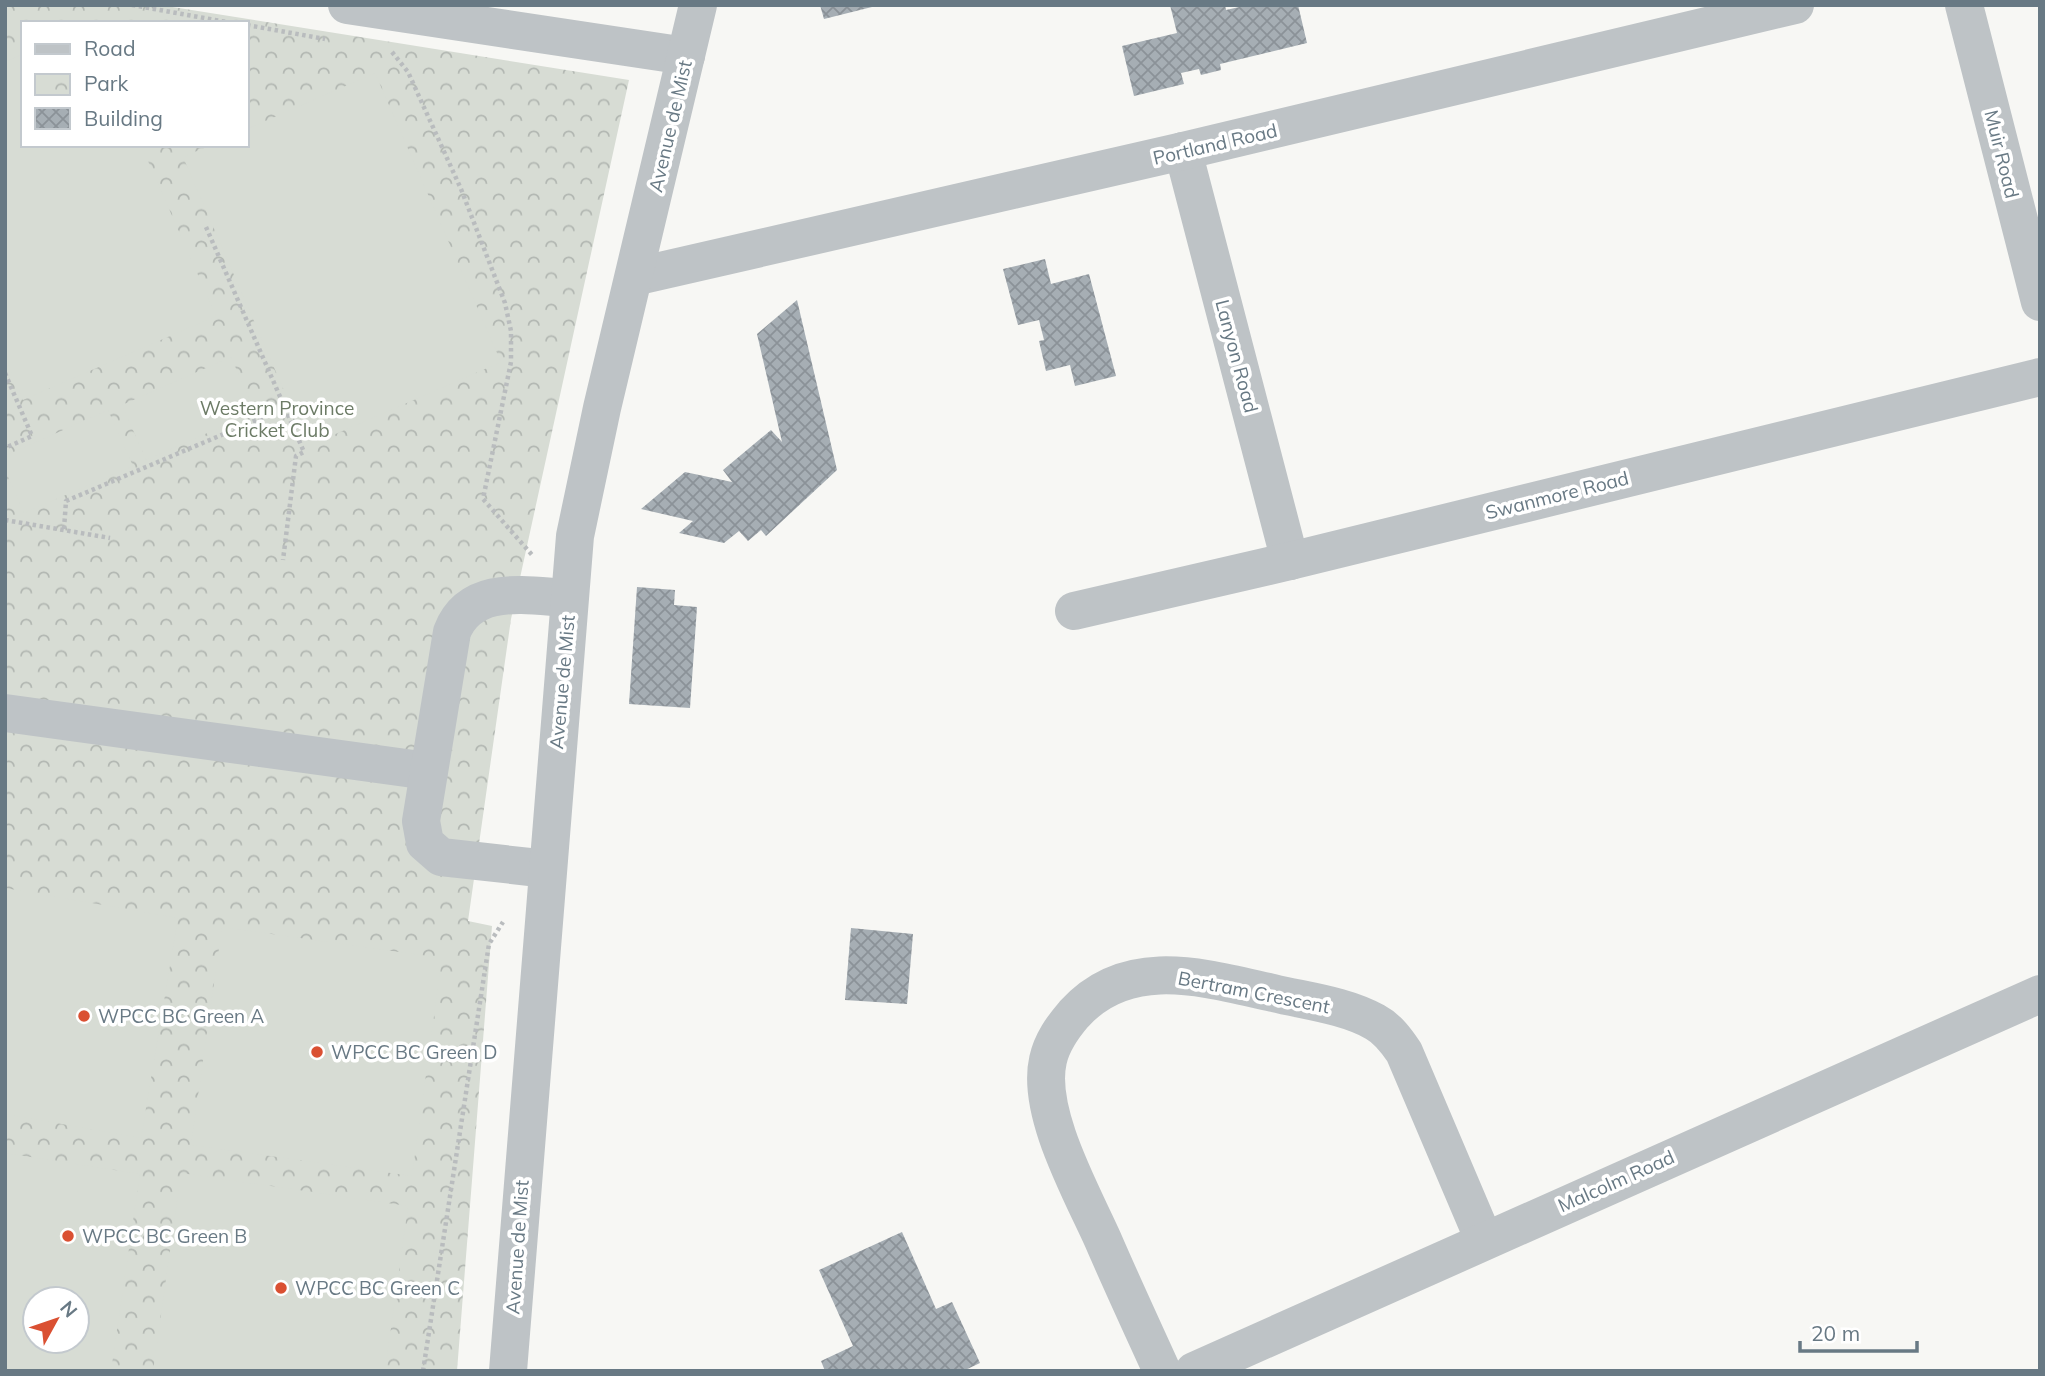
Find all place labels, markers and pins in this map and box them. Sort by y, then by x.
place label: WPCC BC Green A [98,1004,264,1028]
marker: WPCC BC Green A [76,1008,92,1024]
place label: WPCC BC Green D [331,1040,497,1064]
marker: WPCC BC Green D [309,1044,325,1060]
place label: WPCC BC Green B [82,1224,247,1248]
marker: WPCC BC Green B [60,1228,76,1244]
place label: WPCC BC Green C [295,1276,460,1300]
marker: WPCC BC Green C [273,1280,289,1296]

